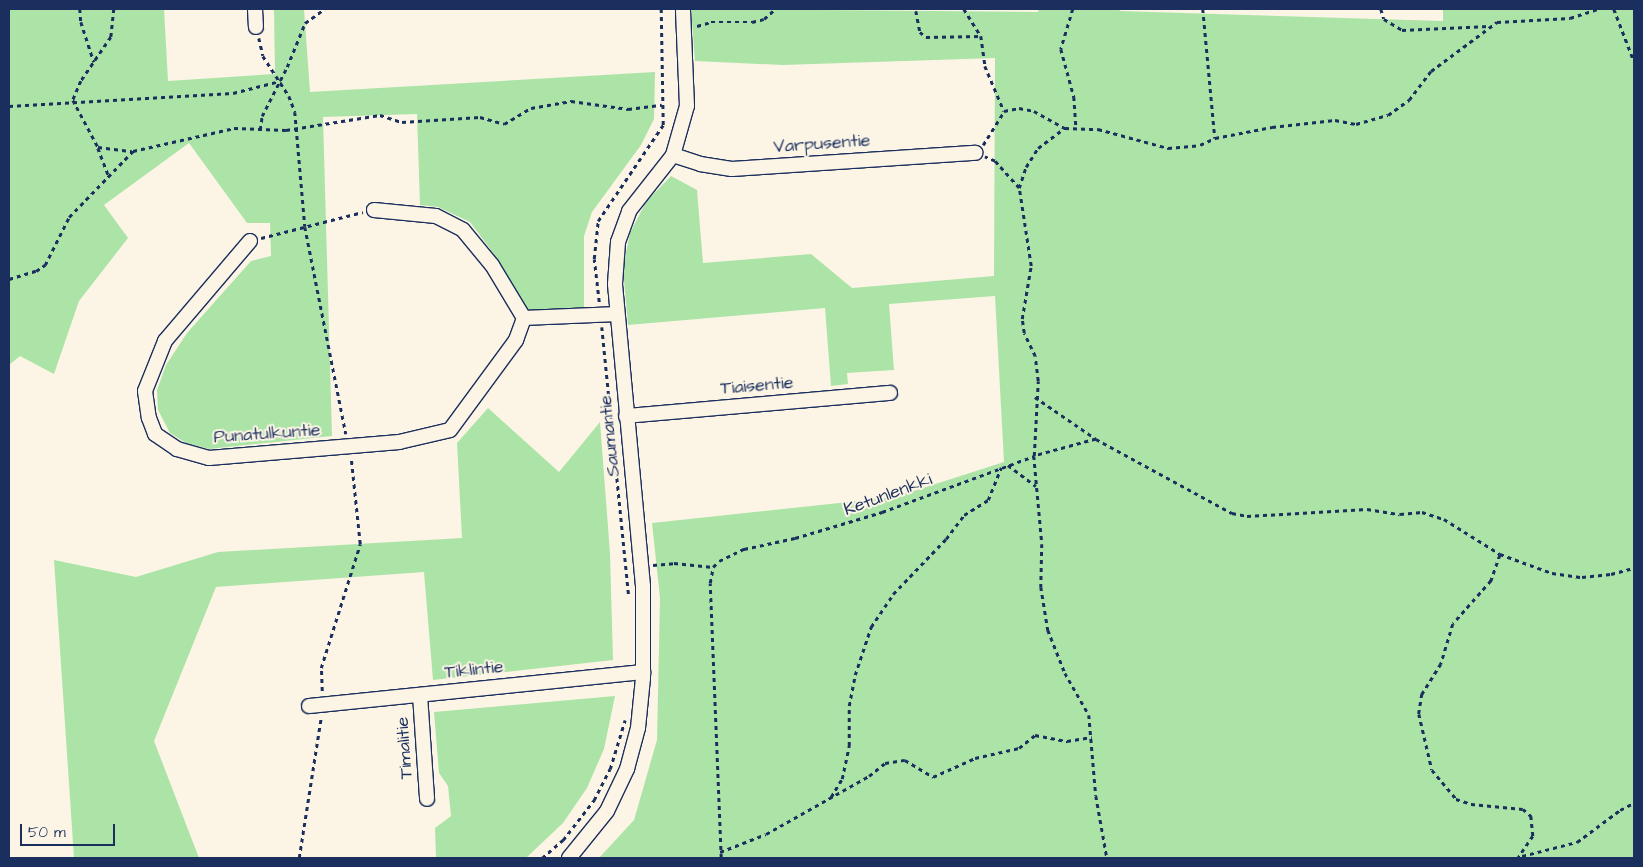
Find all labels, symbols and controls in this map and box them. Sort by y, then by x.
street label: Varpusentie [773,130,871,158]
street label: Tiaisentie [720,372,794,400]
street label: Saumantie [595,394,625,478]
street label: Punatulkuntie [213,419,321,449]
street label: Ketunlenkki [841,469,935,521]
street label: Tiklintie [443,656,505,684]
street label: Timalitie [392,716,418,780]
scale bar [22,814,118,846]
text: 50 m [28,822,66,843]

